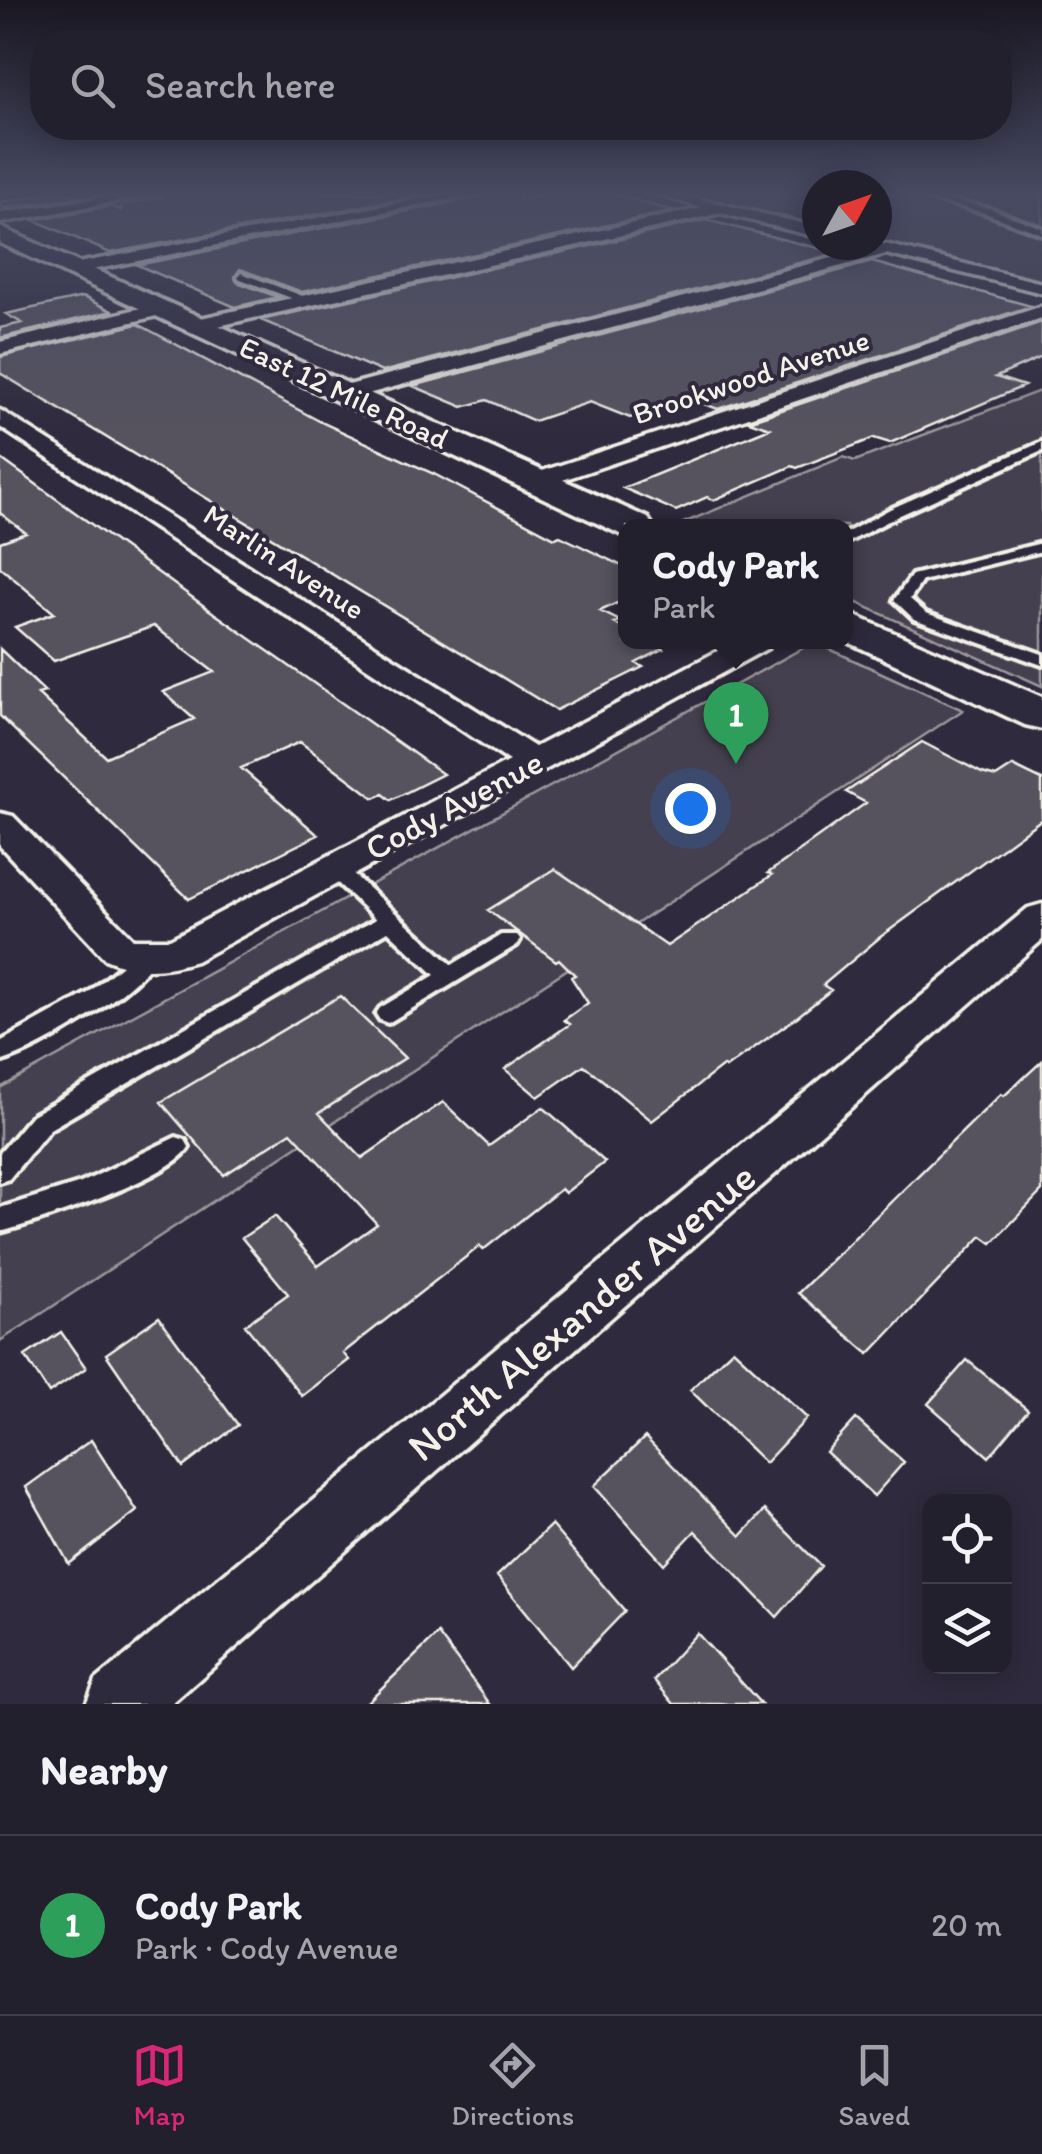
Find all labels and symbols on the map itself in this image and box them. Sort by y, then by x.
north arrow [802,170,892,260]
street label: Brookwood Avenue [628,321,874,432]
street label: East 12 Mile Road [234,328,455,457]
street label: Marlin Avenue [197,496,372,627]
pin: 1 [704,682,768,764]
street label: Cody Avenue [358,741,550,869]
your location [665,783,716,834]
street label: North Alexander Avenue [397,1151,766,1472]

